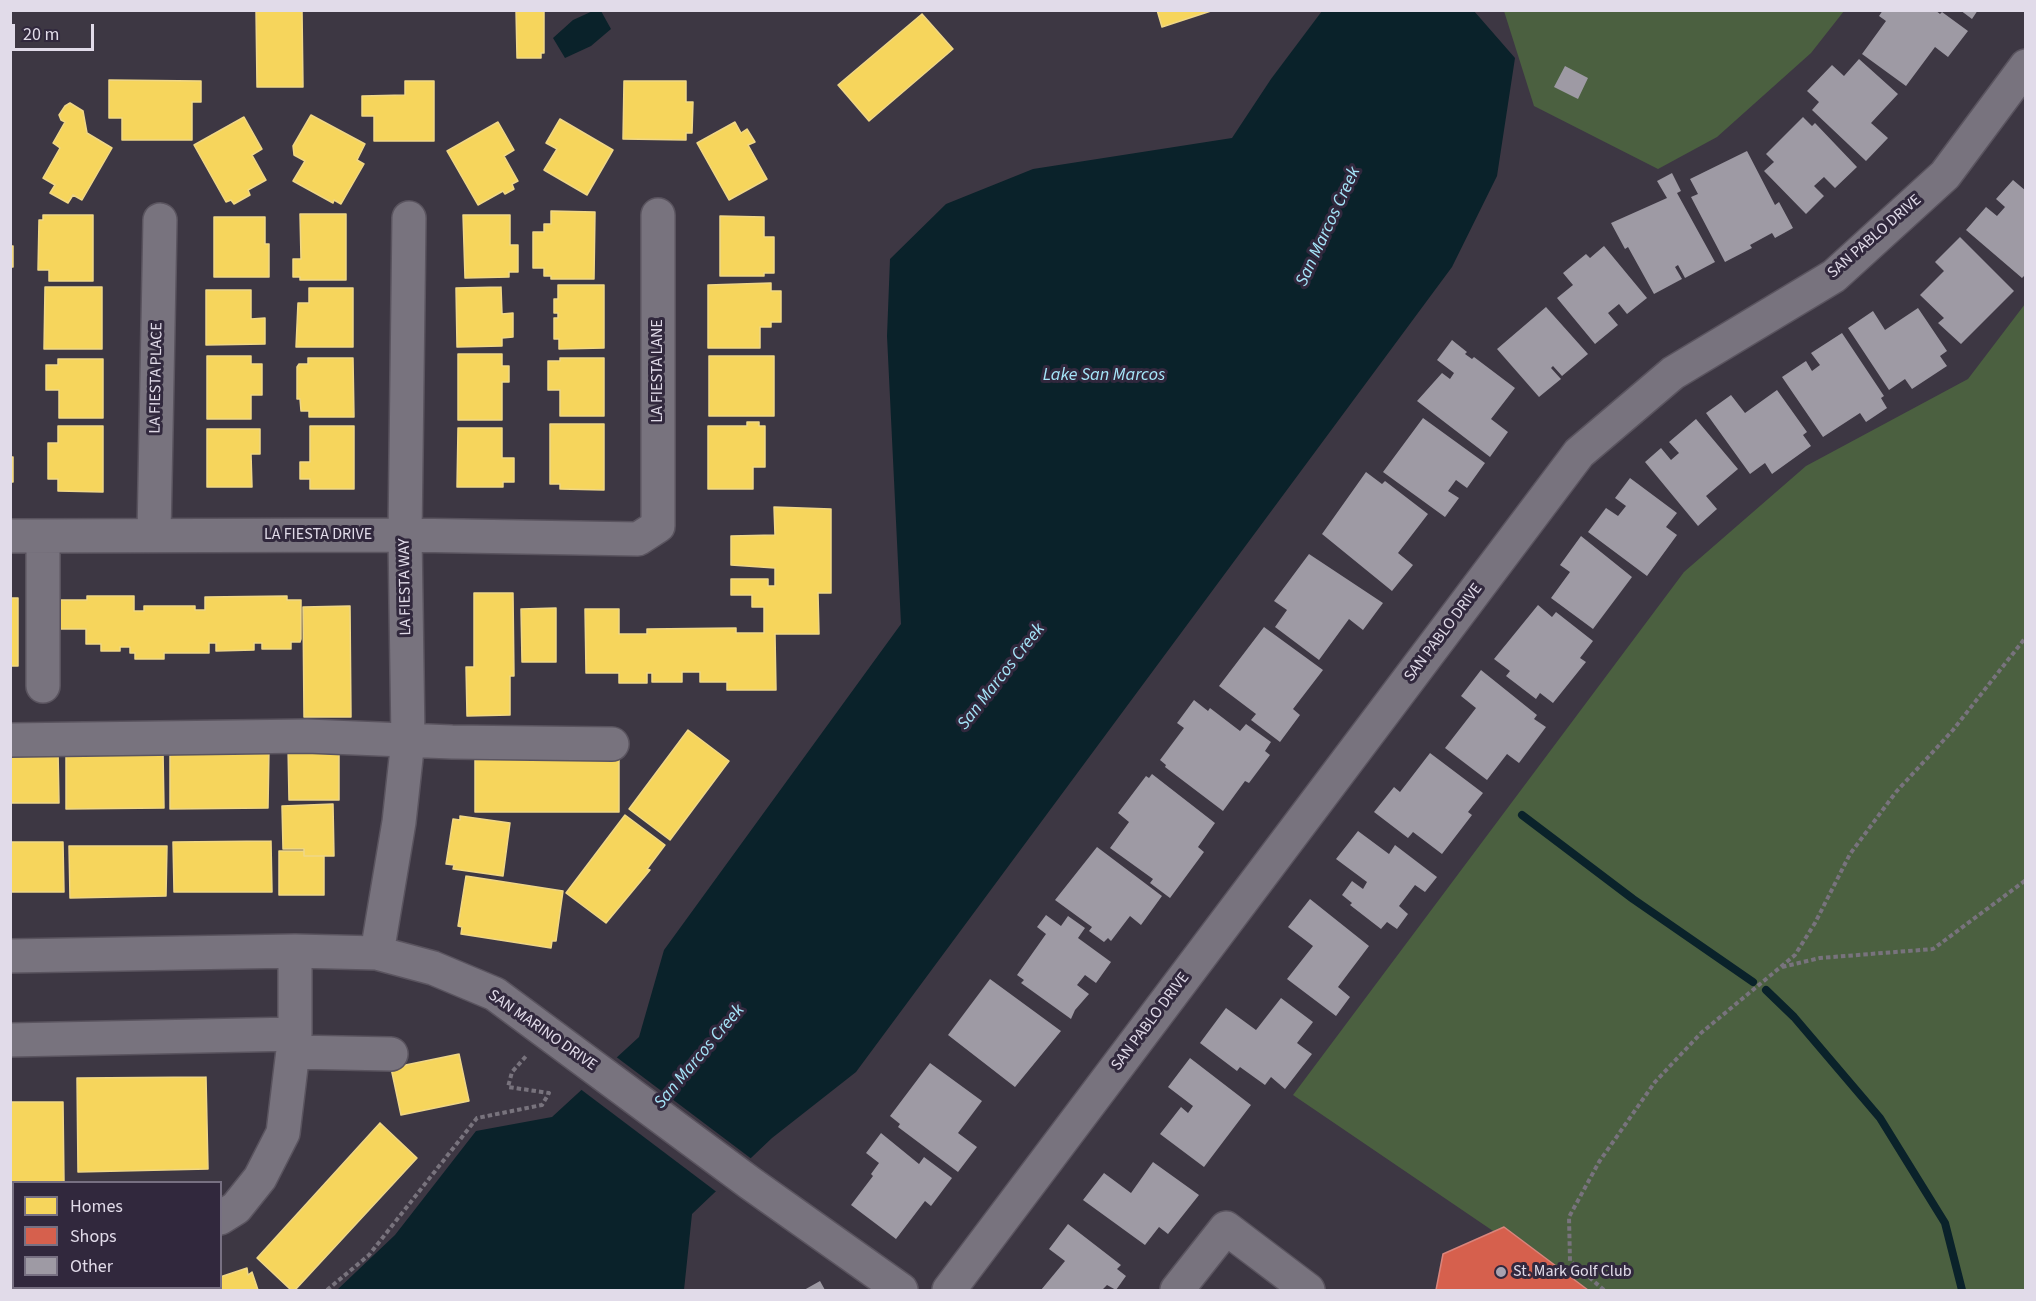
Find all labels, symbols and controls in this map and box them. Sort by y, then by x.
scale bar [15,12,98,50]
text: 20 m [23,22,59,47]
water label: San Marcos Creek [1292,164,1366,290]
street label: SAN PABLO DRIVE [1824,191,1926,283]
street label: LA FIESTA LANE [648,319,668,423]
street label: LA FIESTA PLACE [146,322,168,434]
water label: Lake San Marcos [1043,365,1165,387]
street label: LA FIESTA DRIVE [264,525,372,545]
street label: LA FIESTA WAY [396,538,416,636]
street label: SAN PABLO DRIVE [1401,580,1487,686]
water label: San Marcos Creek [954,619,1050,735]
street label: SAN PABLO DRIVE [1108,969,1194,1075]
street label: SAN MARINO DRIVE [484,986,600,1076]
water label: San Marcos Creek [650,1000,750,1114]
legend [12,1181,222,1289]
text: Homes [70,1194,123,1219]
text: Shops [70,1224,117,1249]
text: Other [70,1254,113,1279]
place label: St. Mark Golf Club [1513,1262,1631,1282]
marker: St. Mark Golf Club [1494,1265,1508,1279]

